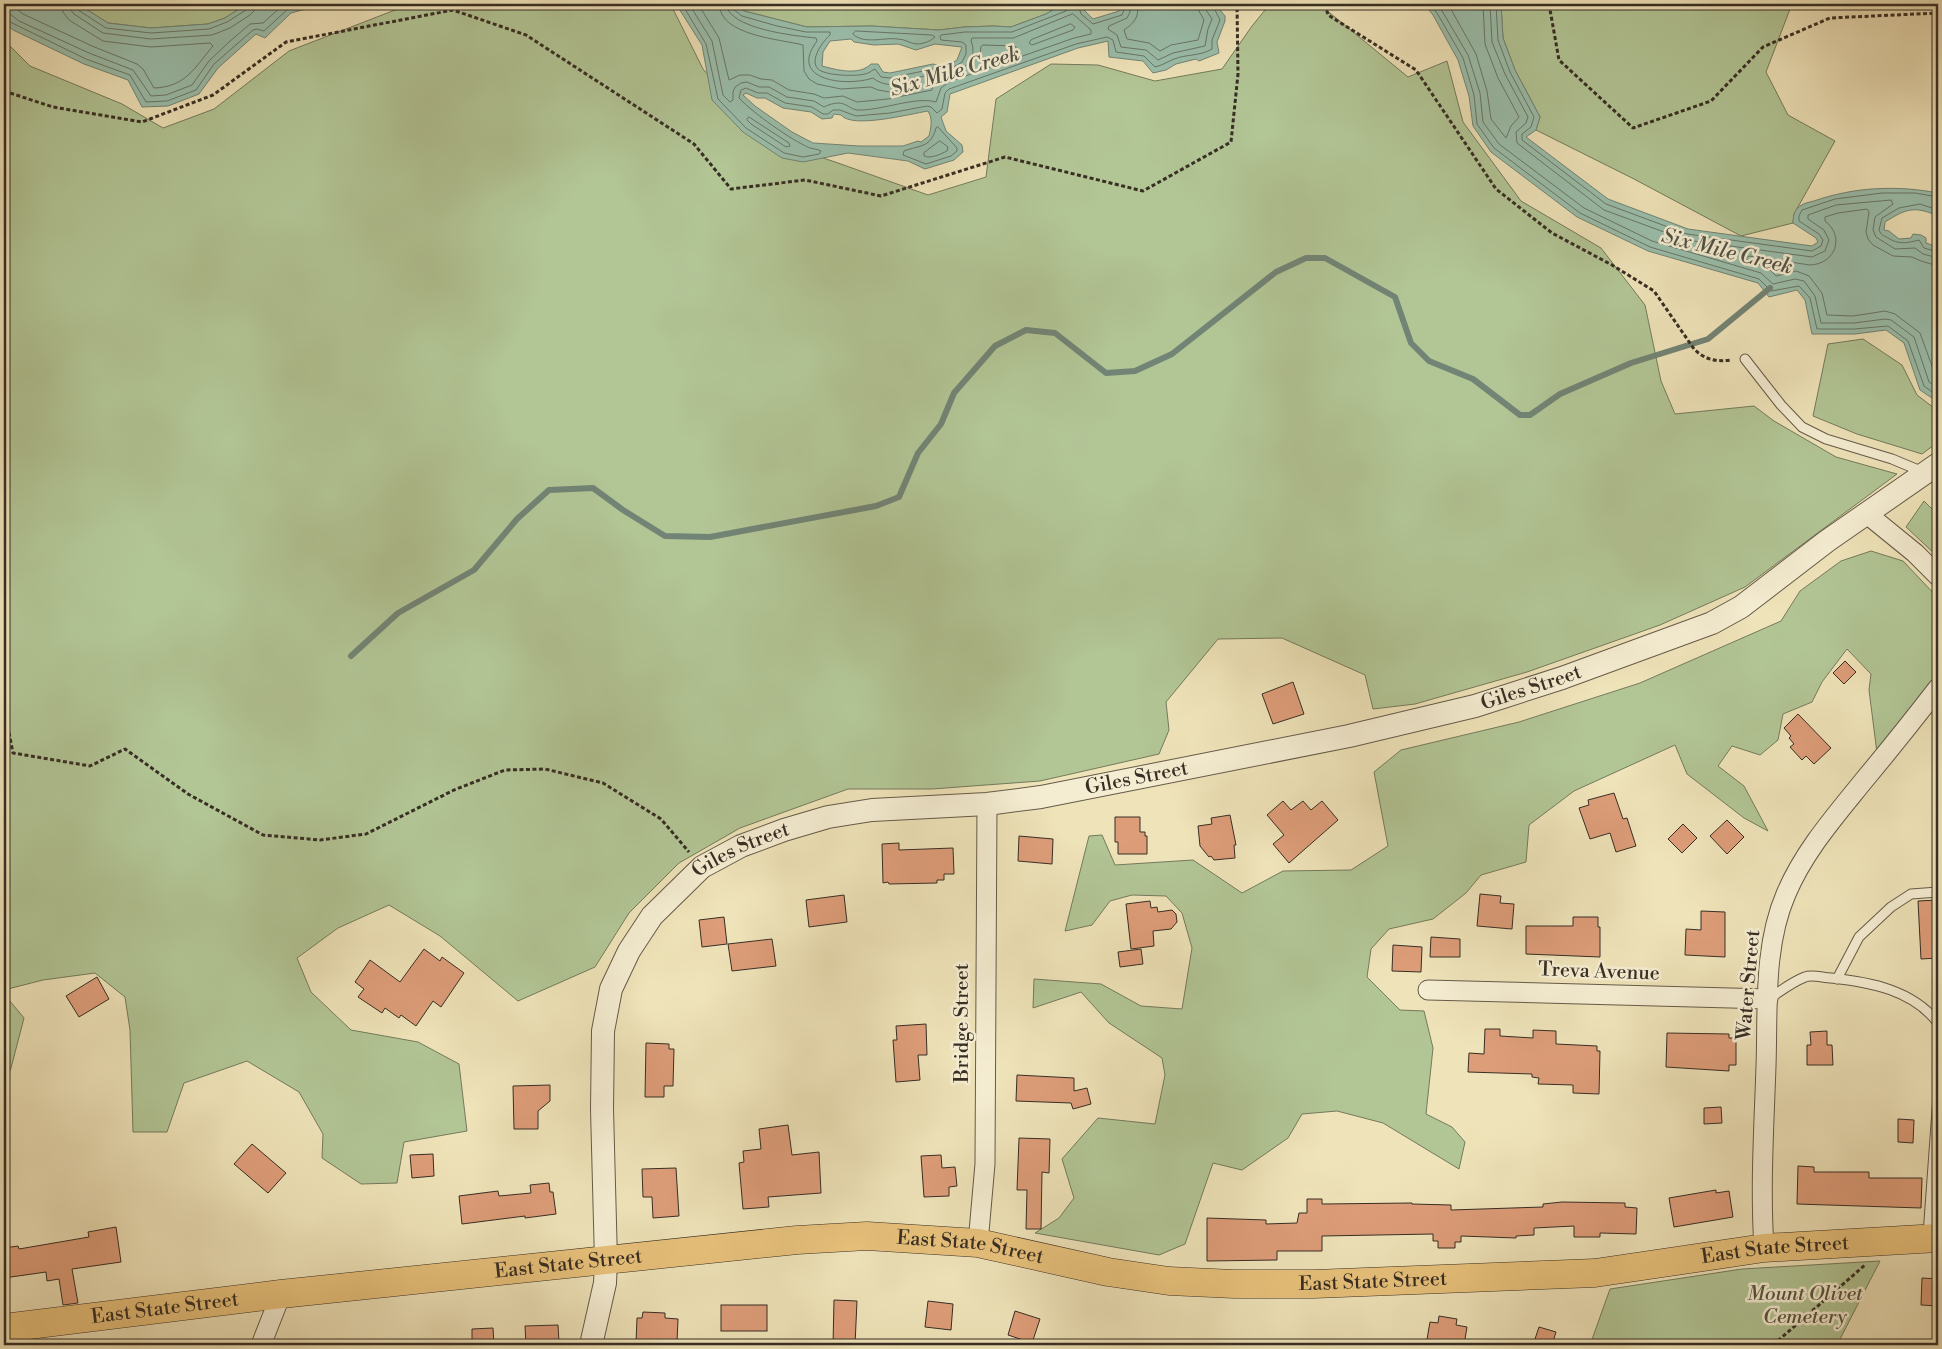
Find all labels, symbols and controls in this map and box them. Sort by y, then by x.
water label: Six Mile Creek [887,41,1023,103]
water label: Six Mile Creek [1659,223,1795,281]
street label: Giles Street [1477,659,1585,716]
street label: Giles Street [1083,756,1190,800]
street label: Giles Street [686,817,792,883]
street label: Water Street [1732,929,1766,1042]
street label: Treva Avenue [1538,957,1660,987]
street label: Bridge Street [950,963,975,1084]
street label: East State Street [896,1225,1046,1270]
street label: East State Street [1699,1231,1850,1270]
street label: East State Street [493,1244,644,1284]
street label: East State Street [1299,1266,1448,1297]
park label: Mount Olivet Cemetery [1747,1282,1863,1330]
street label: East State Street [90,1287,240,1330]

